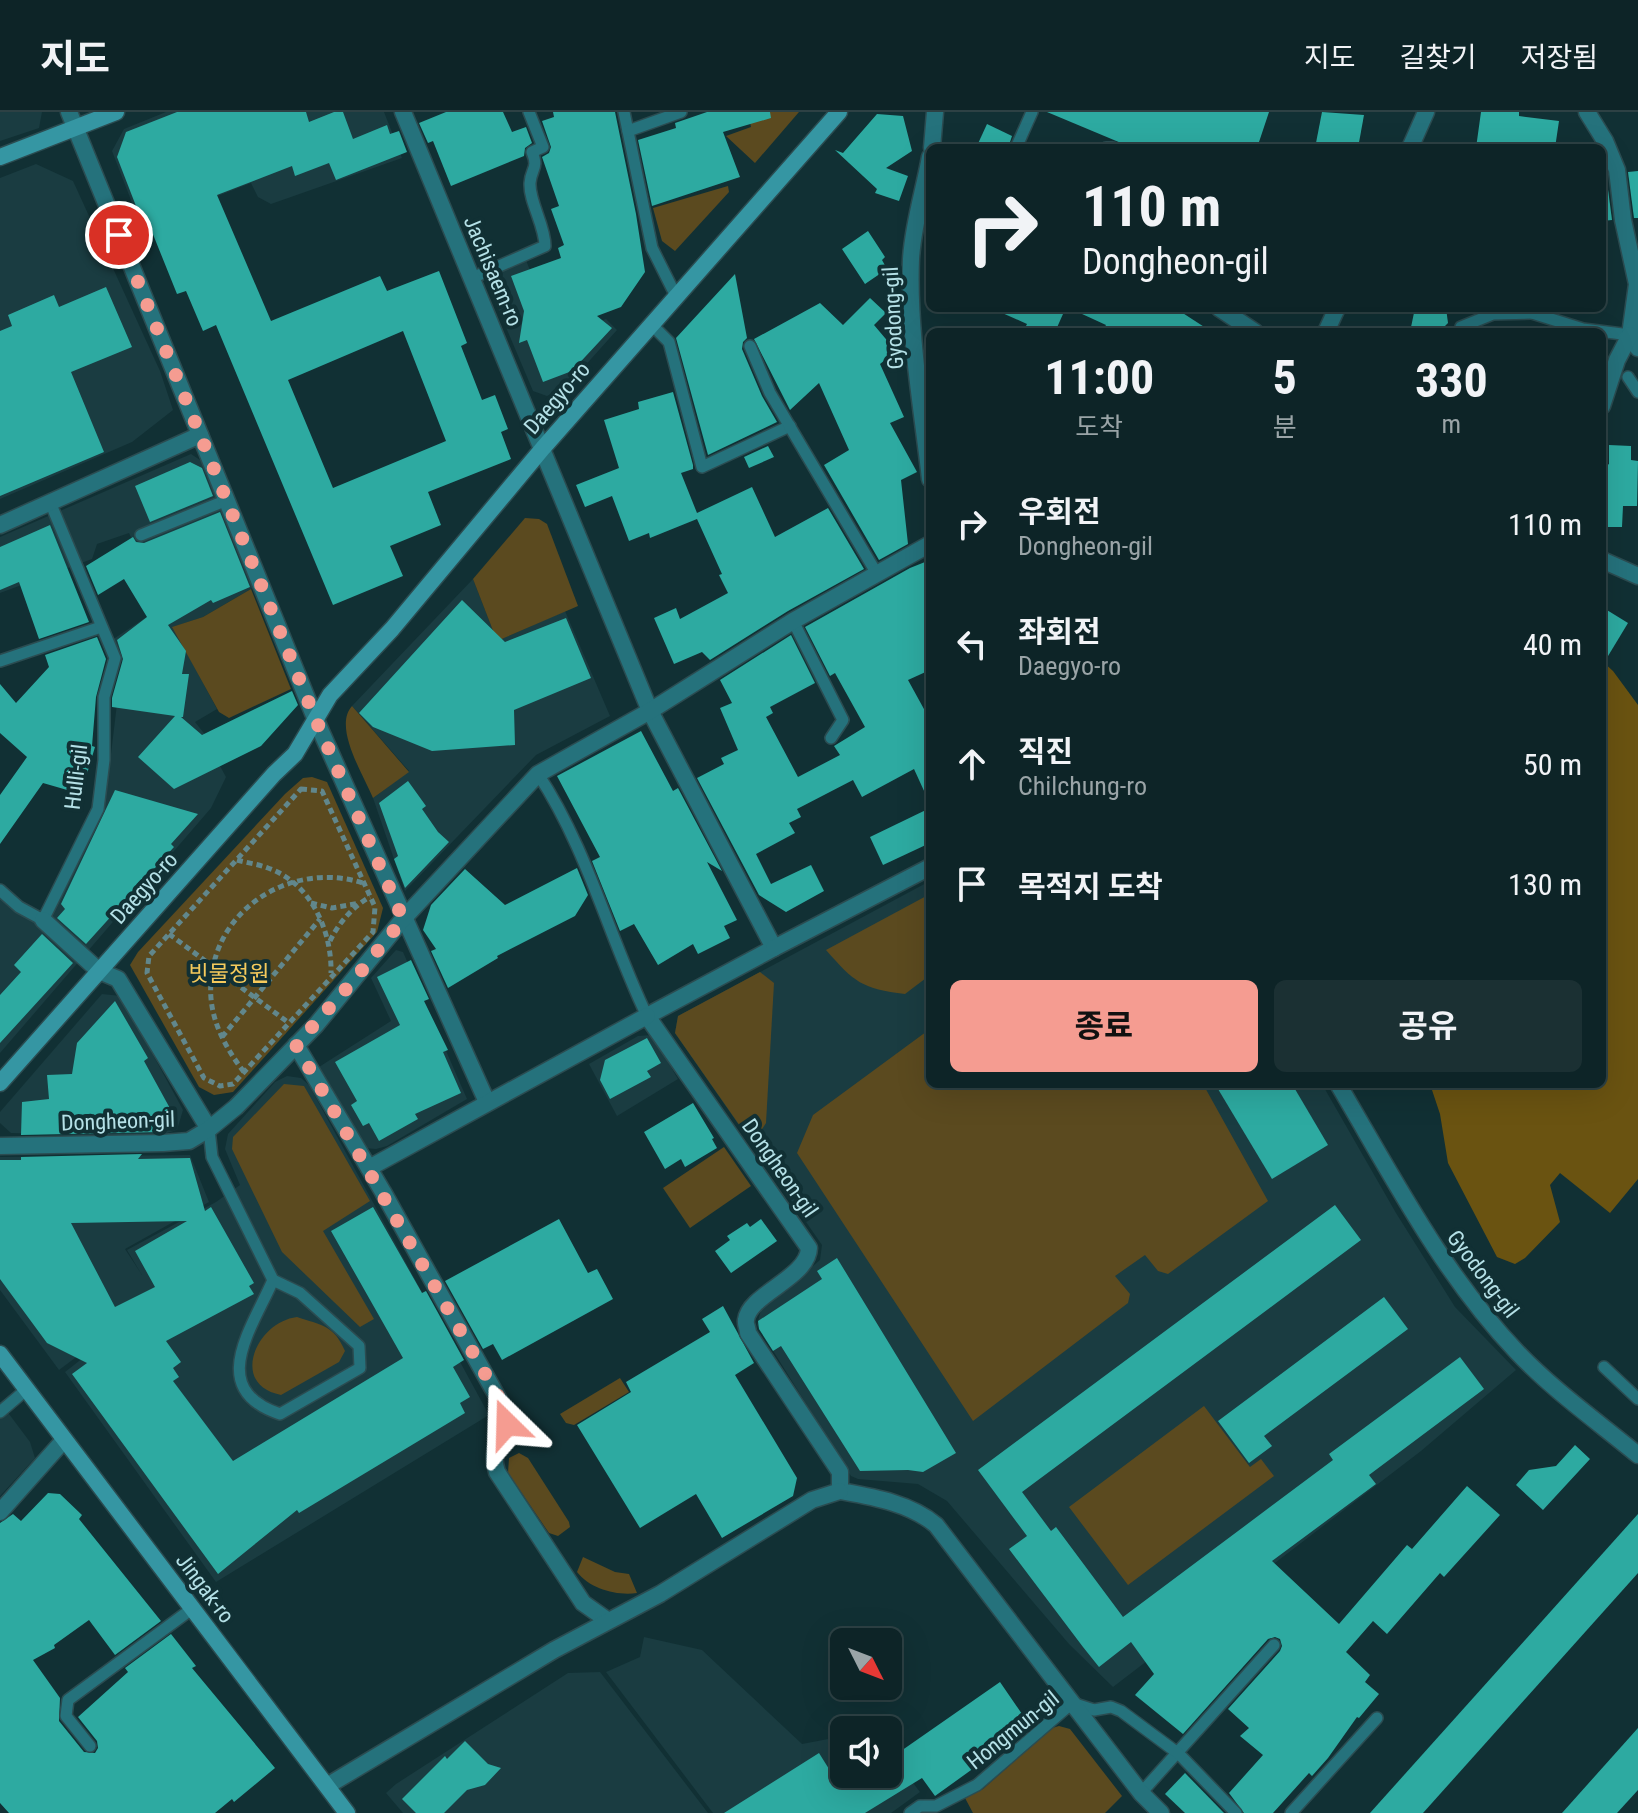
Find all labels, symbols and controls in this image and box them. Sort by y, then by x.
text: 지도 [40,37,110,81]
text: 지도 [1304,41,1355,74]
text: 길찾기 [1399,41,1477,74]
text: 저장됨 [1521,41,1598,74]
text: 110 m [1082,174,1221,240]
icon: right [950,176,1054,280]
pin [85,201,153,269]
street label: Jachisaem-ro [459,212,527,330]
icon: arrive [97,213,141,257]
text: Dongheon-gil [1082,241,1269,283]
street label: Gyodong-gil [878,266,908,370]
text: 11:00 [1044,349,1154,406]
text: 5 [1273,349,1297,406]
text: 330 [1415,352,1488,409]
street label: Daegyo-ro [519,357,595,439]
text: m [1442,409,1461,439]
text: 도착 [1075,412,1123,442]
text: 분 [1273,412,1297,442]
text: 우회전 [1018,494,1101,529]
icon: right [950,502,994,546]
text: 110 m [1508,507,1582,542]
text: Dongheon-gil [1018,531,1153,561]
text: 좌회전 [1018,614,1101,649]
icon: left [950,622,994,666]
text: 40 m [1523,627,1582,662]
text: Daegyo-ro [1018,651,1121,681]
text: 직진 [1018,734,1073,769]
icon: ahead [950,742,994,786]
street label: Hulli-gil [60,743,92,811]
text: 50 m [1523,747,1582,782]
text: Chilchung-ro [1018,771,1147,801]
street label: Daegyo-ro [106,847,182,929]
icon: arrive [950,862,994,906]
text: 130 m [1508,867,1582,902]
text: 목적지 도착 [1018,869,1163,904]
park label: 빗물정원 [189,961,269,986]
button: 종료 [950,980,1258,1072]
button: 공유 [1274,980,1582,1072]
street label: Dongheon-gil [61,1107,175,1135]
street label: Dongheon-gil [737,1114,823,1222]
street label: Gyodong-gil [1442,1225,1524,1323]
position arrow [465,1382,549,1466]
street label: Jingak-ro [171,1548,239,1628]
north arrow [830,1628,902,1700]
map controls [830,1628,902,1788]
street label: Hongmun-gil [962,1686,1064,1774]
button: sound [830,1716,902,1788]

